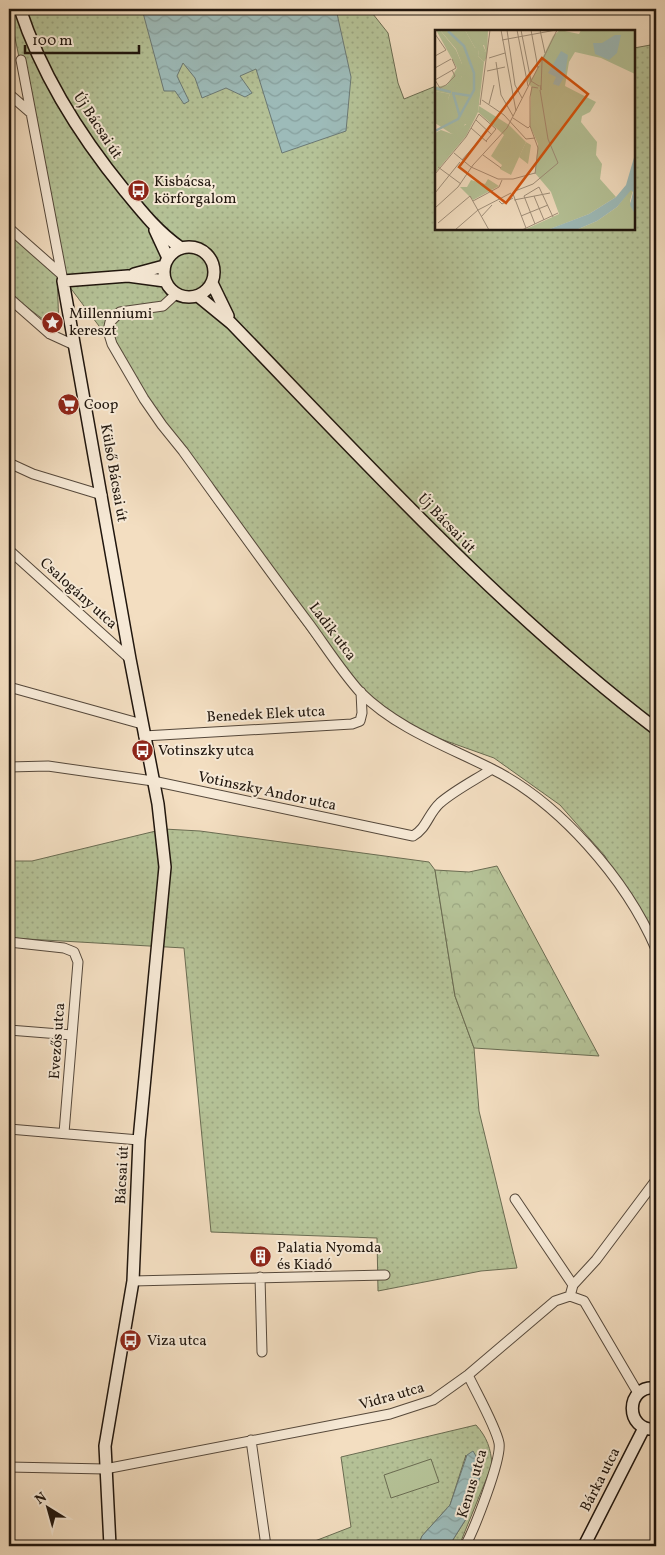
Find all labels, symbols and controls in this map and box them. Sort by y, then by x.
scale bar [25,22,139,54]
inset map [435,30,635,230]
text: 100 m [32,31,72,52]
street label: Új Bácsai út [67,88,127,164]
place label: Kisbácsa, körforgalom [154,172,237,210]
bus stop icon: Kisbácsa, körforgalom [126,179,150,203]
place label: Millenniumi kereszt [69,304,152,342]
place icon: Millenniumi kereszt [41,311,65,335]
supermarket icon: Coop [56,393,80,417]
place label: Coop [84,395,118,416]
street label: Külső Bácsai út [94,422,132,524]
street label: Új Bácsai út [412,489,480,559]
street label: Csalogány utca [35,553,121,635]
street label: Ladik utca [303,599,361,665]
street label: Benedek Elek utca [206,701,326,729]
bus stop icon: Votinszky utca [130,739,154,763]
place label: Votinszky utca [158,741,254,762]
street label: Votinszky Andor utca [196,767,338,817]
street label: Evezős utca [45,1002,71,1080]
street label: Bácsai út [111,1145,135,1205]
place label: Palatia Nyomda és Kiadó [277,1238,381,1276]
building icon: Palatia Nyomda és Kiadó [249,1245,273,1269]
bus stop icon: Viza utca [119,1329,143,1353]
place label: Viza utca [147,1331,207,1352]
street label: Vidra utca [357,1378,427,1416]
street label: Bárka utca [576,1444,626,1516]
street label: Kenus utca [453,1447,493,1521]
north arrow [22,1482,72,1532]
text: N [31,1488,51,1509]

